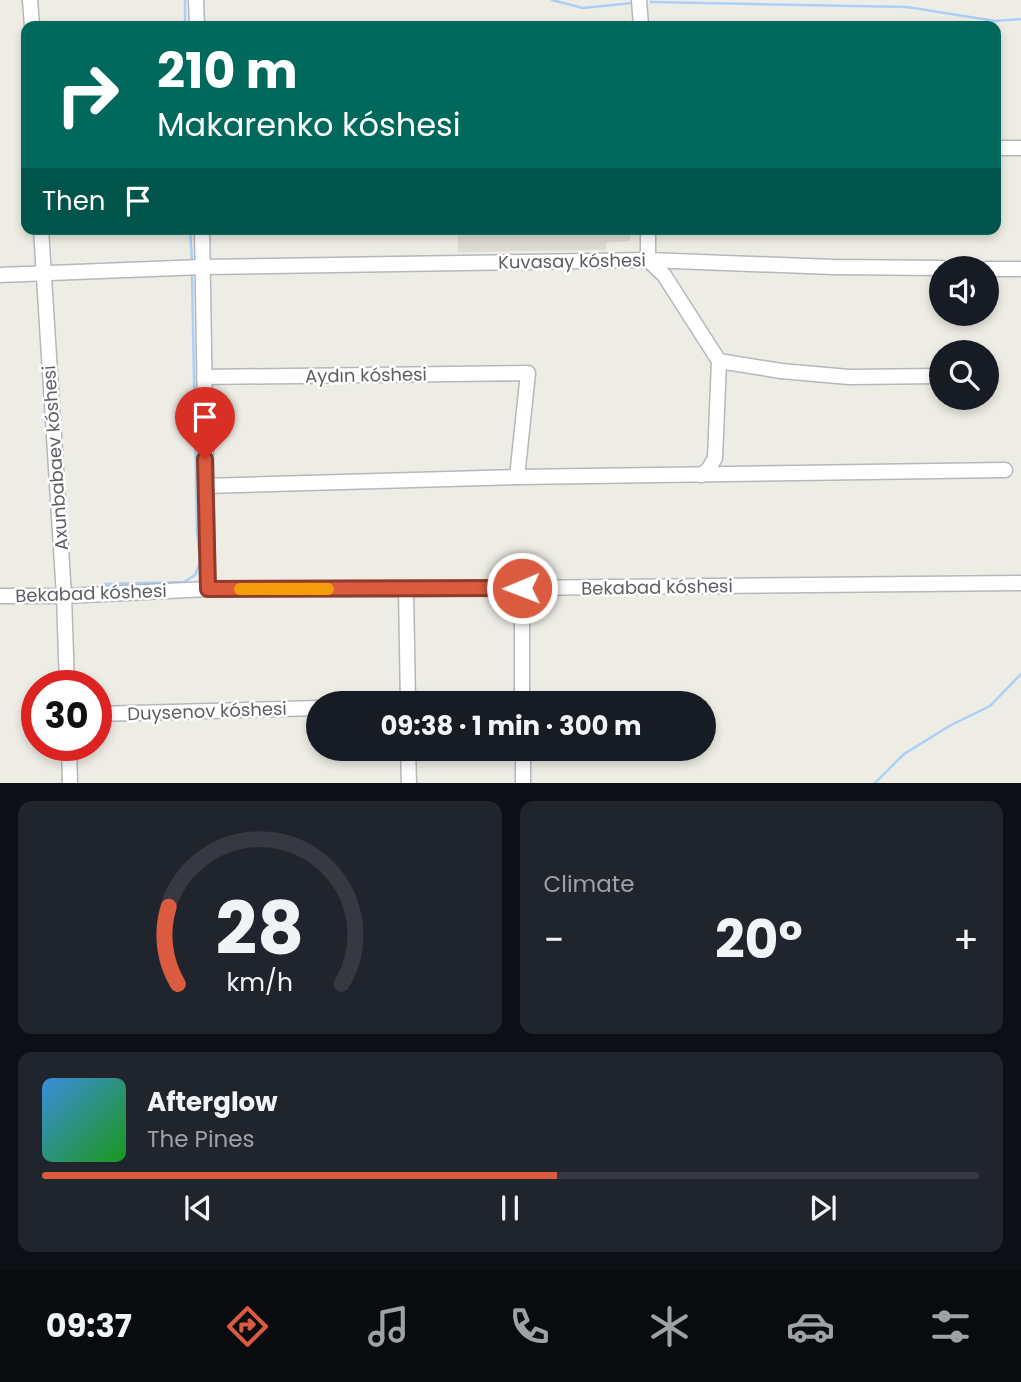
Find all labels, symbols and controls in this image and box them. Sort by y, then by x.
text: 210 m [157,37,298,105]
icon: right [42,49,133,140]
text: Makarenko kóshesi [157,102,461,147]
icon: arrive [119,182,157,220]
text: Then [42,183,105,219]
street label: Kuvasay kóshesi [498,247,646,275]
map controls [929,256,999,410]
button: sound [929,256,999,326]
button: search [929,340,999,410]
street label: Aydın kóshesi [305,361,427,389]
street label: Axunbabaev kóshesi [36,365,74,551]
pin [175,387,235,459]
icon: arrive [186,398,224,436]
position arrow [485,551,559,625]
street label: Bekabad kóshesi [581,573,733,601]
street label: Bekabad kóshesi [15,578,167,608]
speed limit sign: 30 [21,670,112,761]
street label: Duysenov kóshesi [127,696,287,726]
text: 09:38 · 1 min · 300 m [380,708,642,744]
text: Climate [544,868,634,900]
text: 28 [215,878,304,979]
text: 20° [715,903,803,976]
text: − [544,913,564,966]
text: + [953,913,979,966]
text: km/h [226,964,293,999]
text: Afterglow [147,1084,278,1120]
text: The Pines [147,1123,255,1155]
icon: previous [179,1189,217,1227]
icon: pause [491,1189,529,1227]
icon: next [804,1189,842,1227]
icon: directions [223,1302,272,1351]
icon: music [364,1302,413,1351]
icon: phone [505,1302,554,1351]
icon: climate [645,1302,694,1351]
icon: car [786,1302,835,1351]
icon: filters [926,1302,975,1351]
text: 09:37 [46,1303,132,1348]

